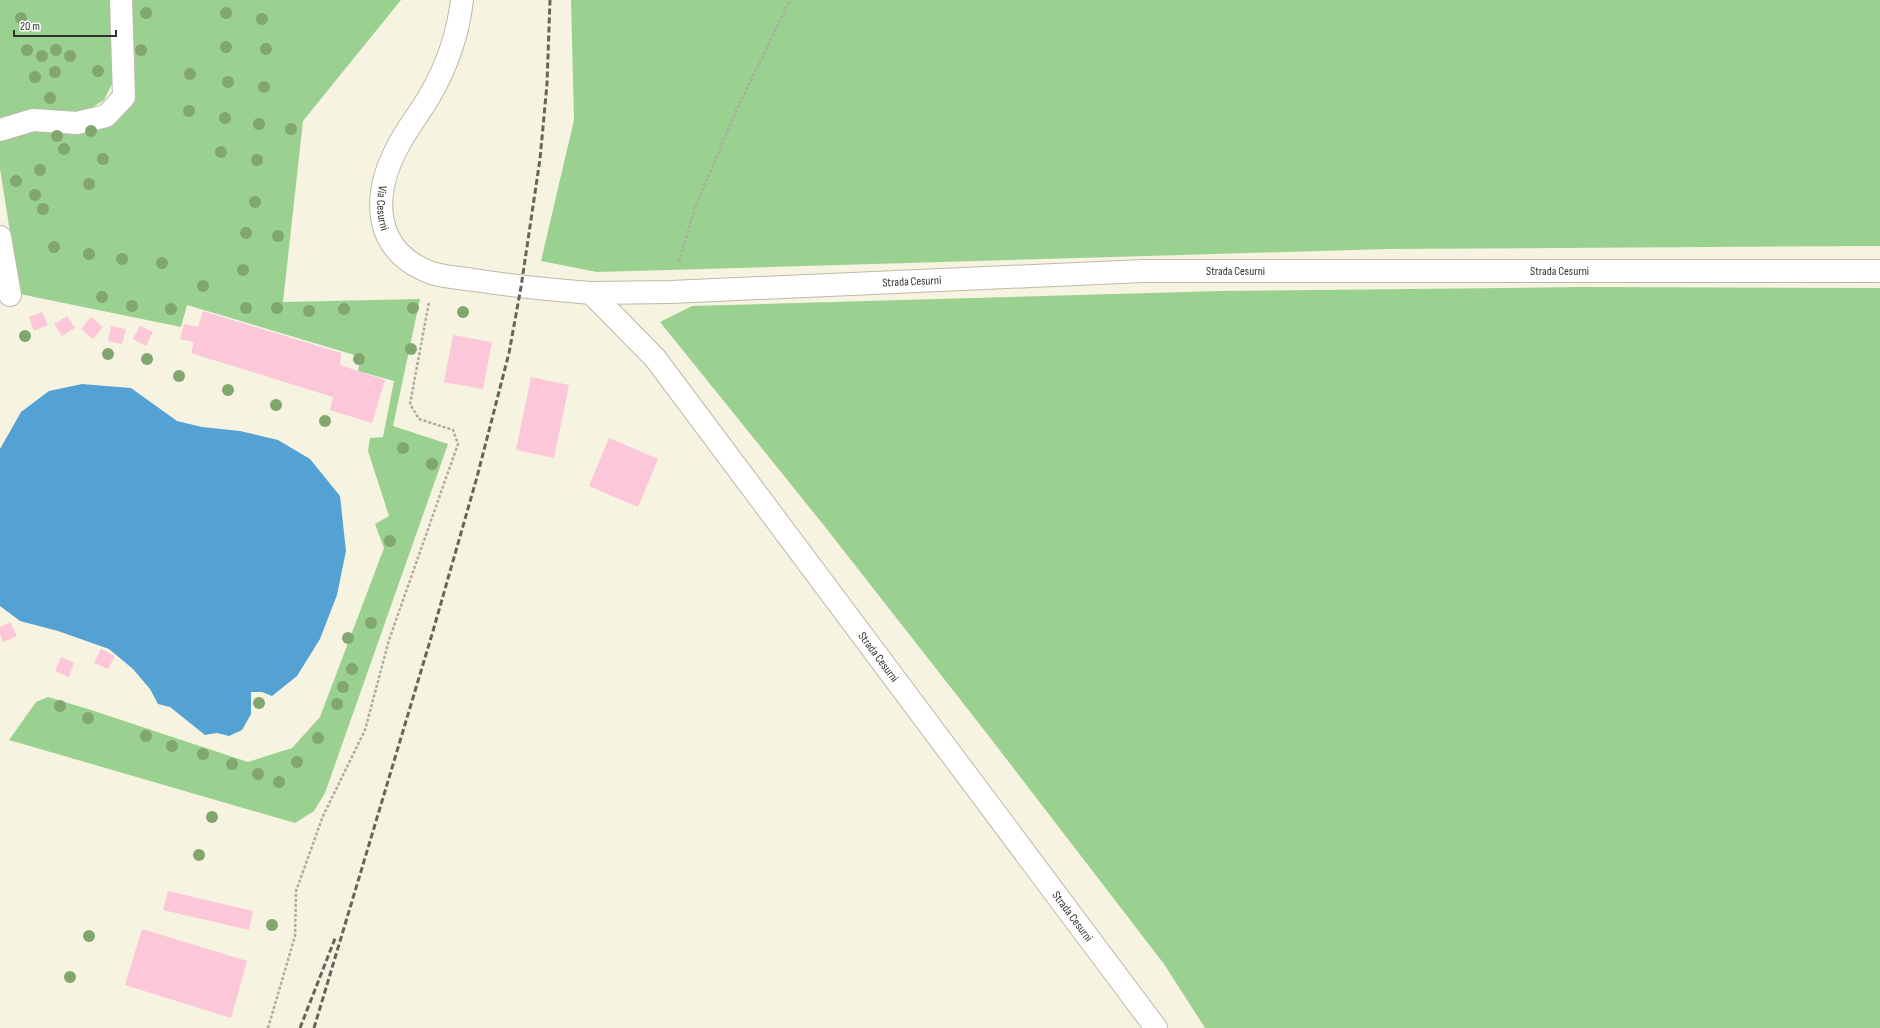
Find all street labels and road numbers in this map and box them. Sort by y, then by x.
street label: Via Cesurni [374,184,392,232]
street label: Strada Cesurni [1206,264,1265,279]
street label: Strada Cesurni [1530,264,1589,279]
street label: Strada Cesurni [882,272,942,290]
street label: Strada Cesurni [855,629,902,685]
street label: Strada Cesurni [1049,888,1096,944]

